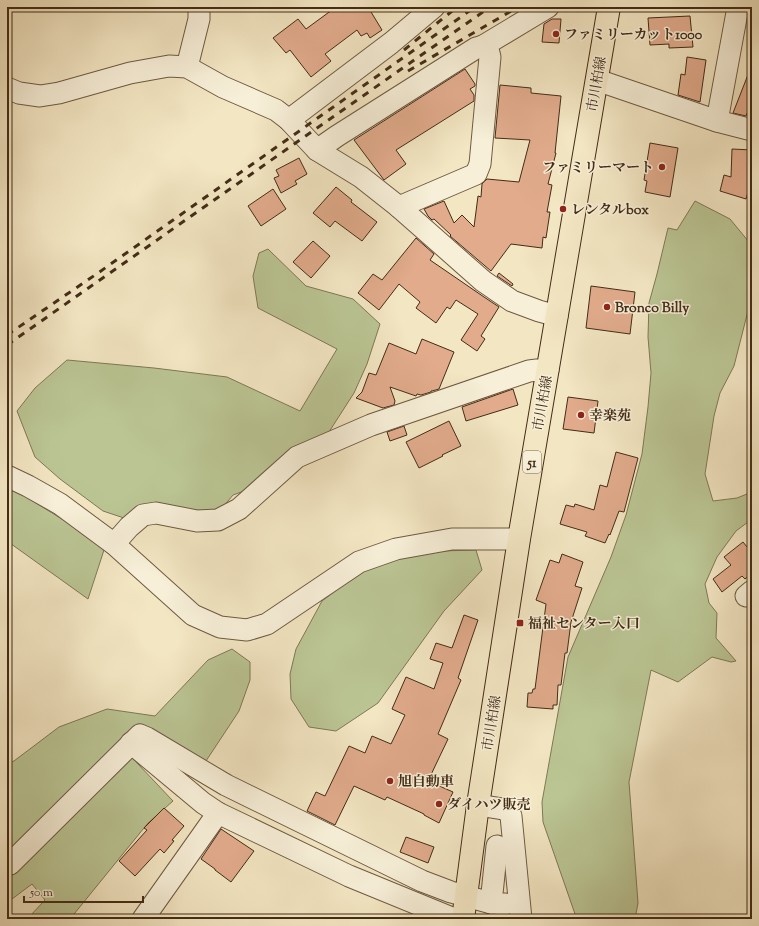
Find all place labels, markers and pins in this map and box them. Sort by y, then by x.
place label: ファミリーカット1000 [564,26,703,46]
marker: ファミリーカット1000 [551,29,561,39]
place label: ファミリーマート [542,159,654,179]
marker: ファミリーマート [657,162,667,172]
place label: レンタルbox [571,201,649,221]
marker: レンタルbox [558,204,568,214]
place label: Bronco Billy [615,299,689,319]
marker: Bronco Billy [602,302,612,312]
place label: 幸楽苑 [589,407,631,427]
marker: 幸楽苑 [576,410,586,420]
place label: 福祉センター入口 [528,615,639,635]
marker: 福祉センター入口 [515,618,525,628]
place label: 旭自動車 [398,773,454,793]
marker: 旭自動車 [385,776,395,786]
place label: ダイハツ販売 [447,796,530,816]
marker: ダイハツ販売 [434,799,444,809]

